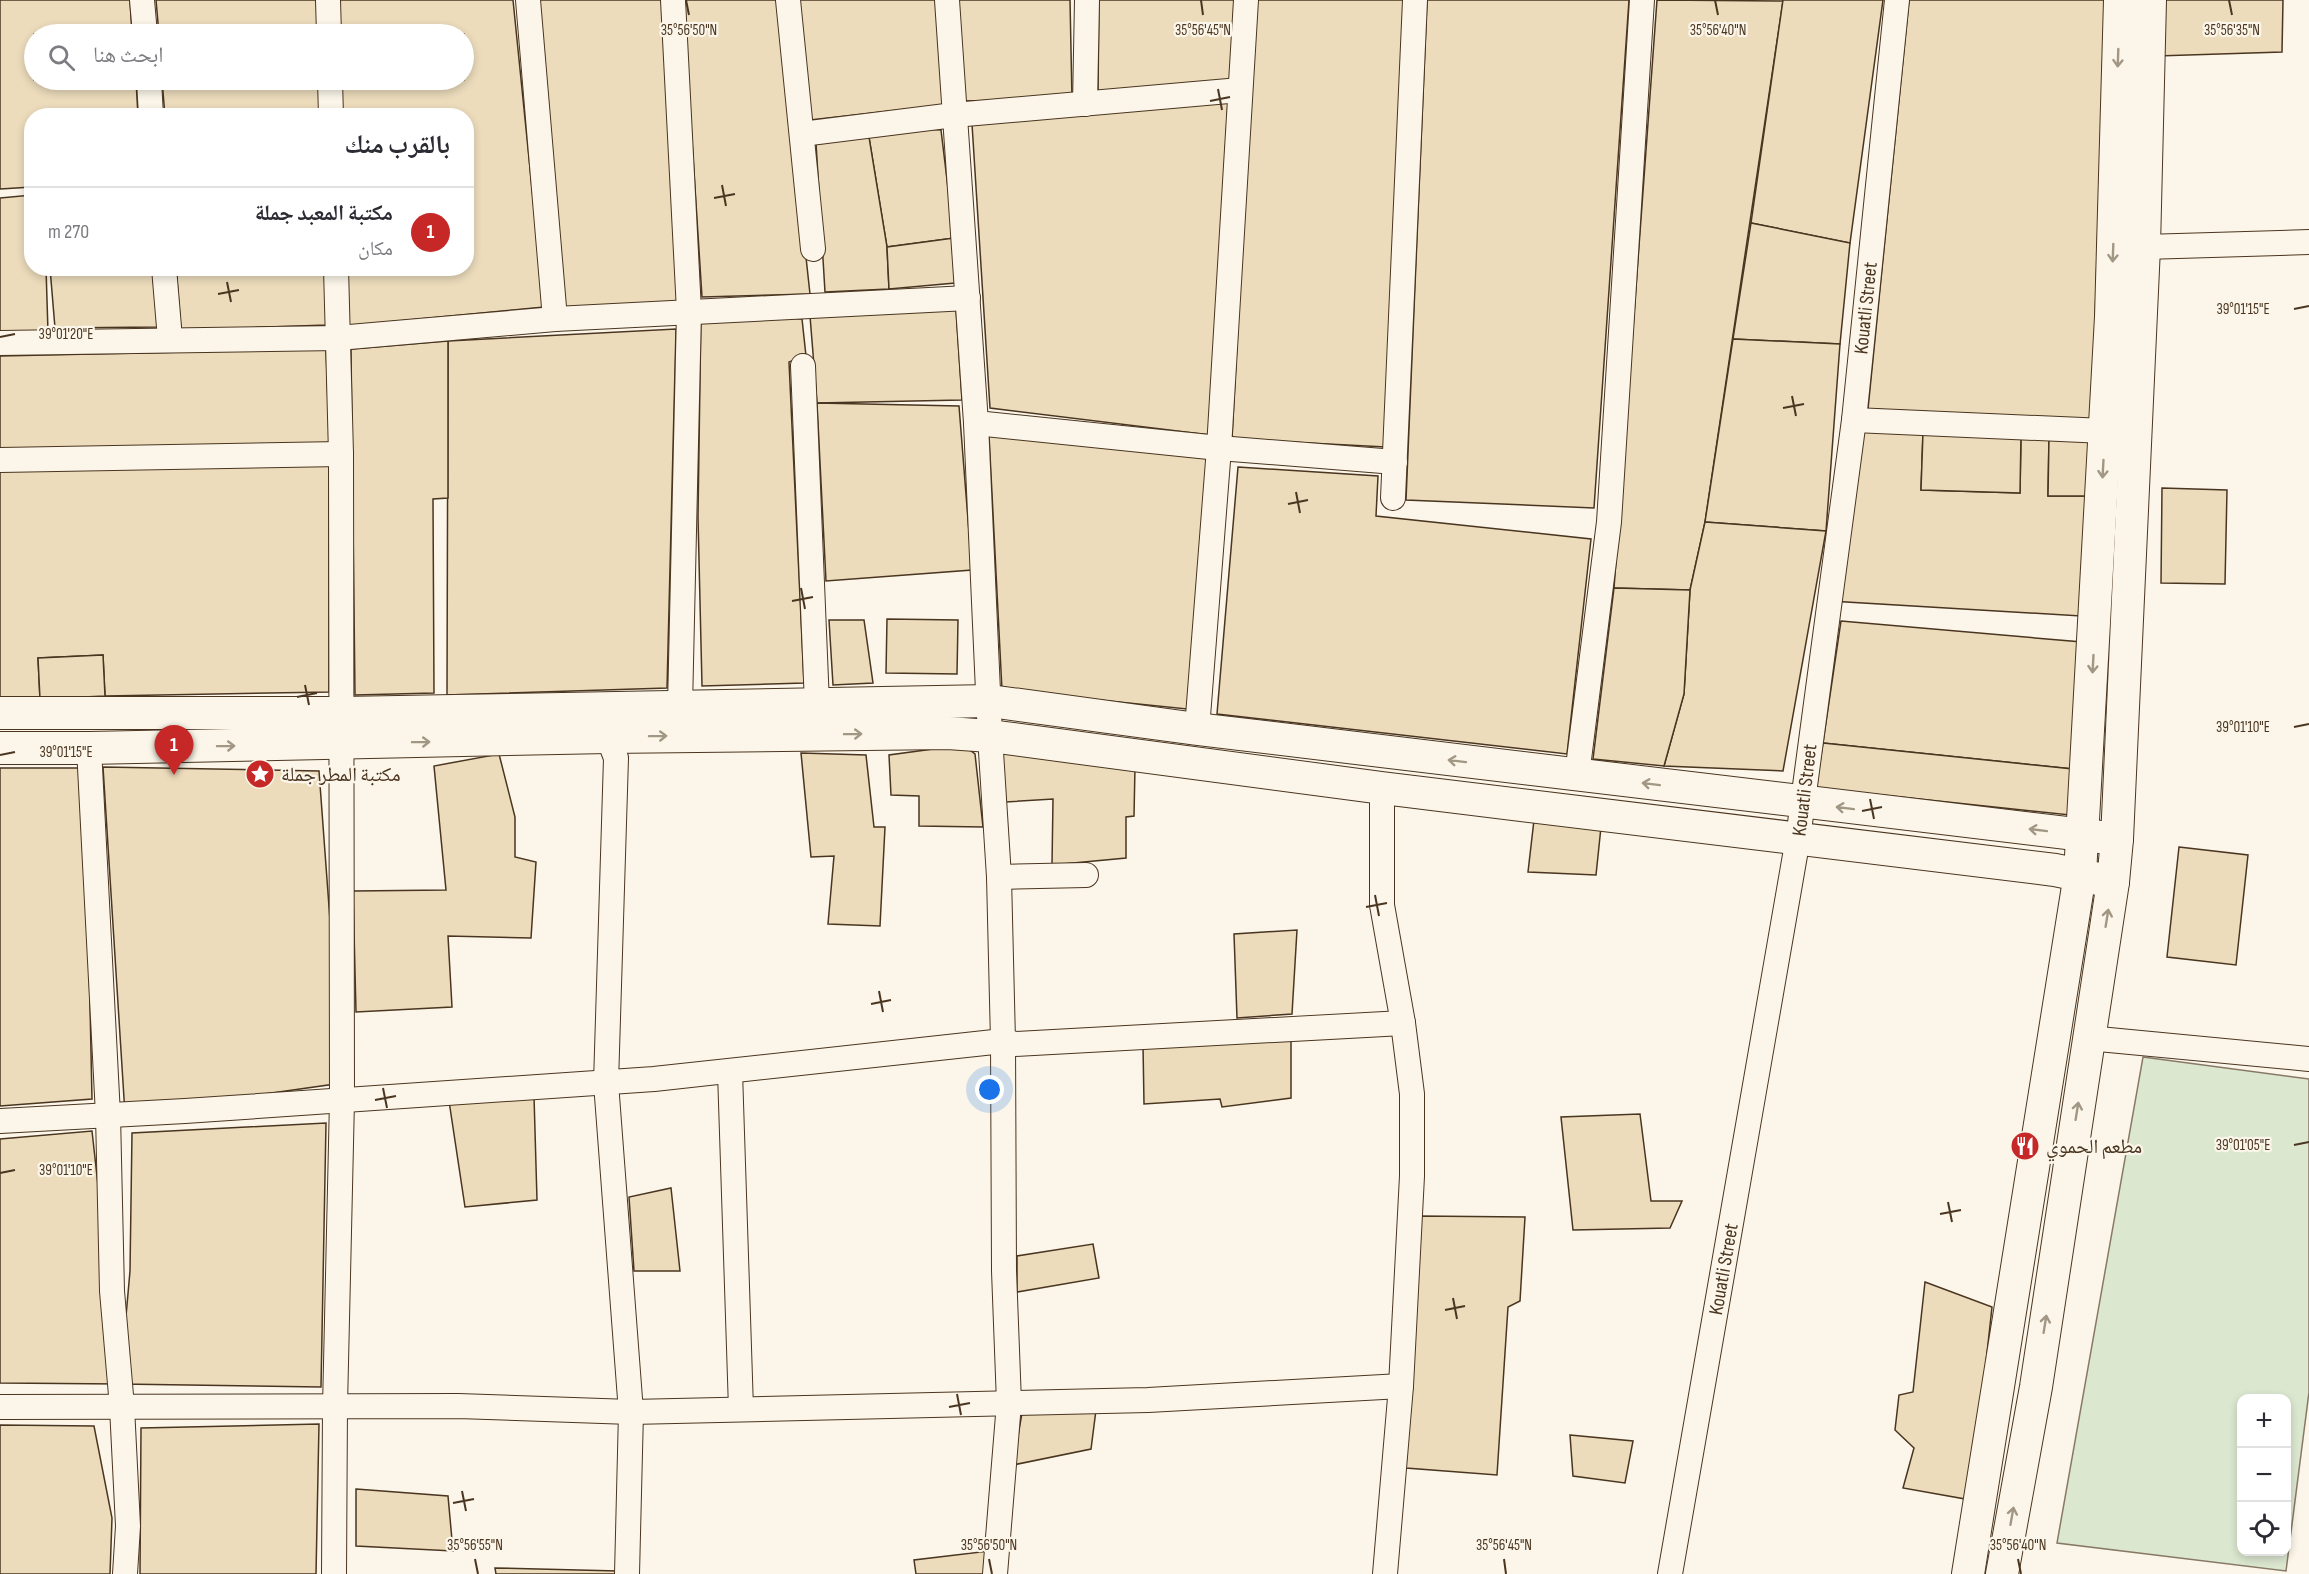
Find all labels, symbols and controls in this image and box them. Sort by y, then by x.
text: 35°56'50"N [661,21,717,40]
text: 35°56'45"N [1175,21,1231,40]
text: 35°56'40"N [1690,21,1746,40]
text: 35°56'35"N [2204,21,2260,40]
search box [24,24,474,90]
icon: search [45,41,78,74]
text: ابحث هنا [93,42,164,69]
one-way arrow [2113,48,2124,68]
text: بالقرب منك [344,130,450,161]
text: مكتبة المعبد جملة [255,200,393,227]
text: 270 m [48,220,89,244]
text: 1 [427,220,434,244]
text: مكان [358,237,393,261]
one-way arrow [2107,243,2118,263]
street label: Kouatli Street [1849,261,1883,355]
text: 39°01'15"E [2216,300,2270,319]
text: 39°01'20"E [39,325,93,344]
one-way arrow [2097,459,2108,479]
one-way arrow [2087,653,2098,673]
text: 39°01'10"E [2216,718,2270,737]
pin: 1 [154,726,194,775]
one-way arrow [843,728,863,740]
one-way arrow [648,730,668,742]
one-way arrow [411,736,431,748]
one-way arrow [216,740,236,752]
text: 39°01'15"E [39,743,93,762]
street label: Kouatli Street [1787,743,1823,837]
one-way arrow [1448,755,1468,766]
place icon: مكتبة المطر جملة [244,758,276,790]
place label: مكتبة المطر جملة [281,763,401,787]
one-way arrow [1642,779,1661,790]
one-way arrow [1835,802,1855,813]
one-way arrow [2029,824,2049,835]
one-way arrow [2102,909,2113,928]
your location [975,1075,1004,1104]
one-way arrow [2072,1101,2083,1121]
restaurant icon: مطعم الحموي [2009,1130,2041,1162]
place label: مطعم الحموي [2046,1135,2142,1162]
text: 39°01'05"E [2216,1136,2270,1155]
text: 39°01'10"E [39,1161,93,1180]
street label: Kouatli Street [1704,1222,1744,1317]
one-way arrow [2040,1315,2051,1335]
map controls [2237,1394,2291,1556]
button: + [2237,1394,2291,1448]
button: − [2237,1448,2291,1502]
button: locate [2237,1502,2291,1556]
one-way arrow [2007,1507,2018,1527]
text: 35°56'55"N [447,1536,503,1555]
text: 35°56'50"N [961,1536,1017,1555]
text: 35°56'45"N [1476,1536,1532,1555]
text: 35°56'40"N [1990,1536,2046,1555]

